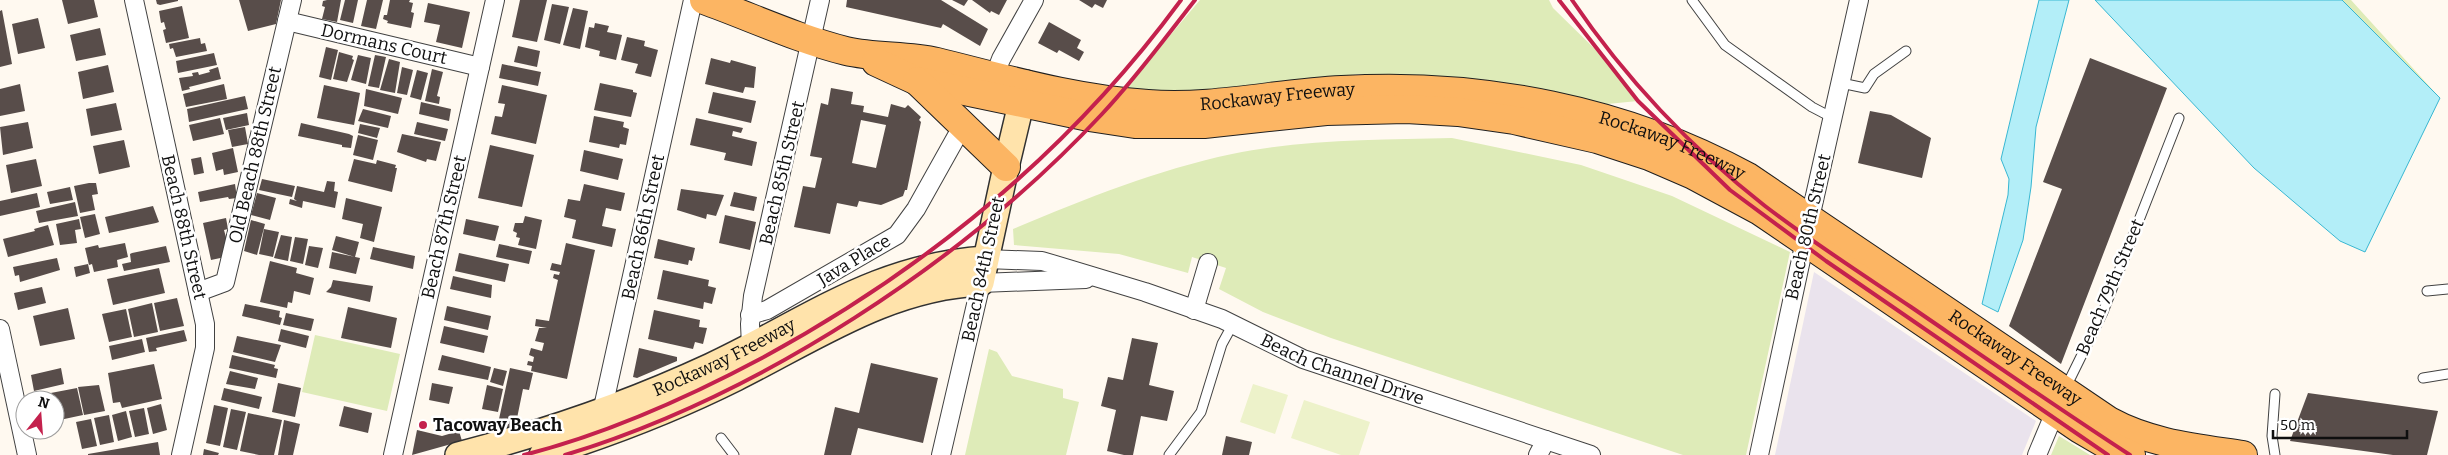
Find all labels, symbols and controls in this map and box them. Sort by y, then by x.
street label: Dormans Court [319,19,450,69]
street label: Old Beach 88th Street [224,64,286,246]
street label: Rockaway Freeway [1199,78,1356,115]
street label: Beach 85th Street [755,98,809,247]
street label: Rockaway Freeway [1596,106,1750,185]
street label: Beach 80th Street [1781,151,1836,302]
street label: Beach 88th Street [157,152,211,302]
street label: Beach 86th Street [617,152,669,302]
street label: Beach 87th Street [417,153,471,301]
street label: Beach 84th Street [957,194,1009,344]
street label: Beach 79th Street [2071,215,2149,359]
street label: Java Place [813,230,895,291]
street label: Rockaway Freeway [1944,305,2086,411]
street label: Rockaway Freeway [649,313,800,401]
street label: Beach Channel Drive [1257,329,1427,410]
north arrow [15,390,65,440]
text: N [36,393,51,413]
scale bar [2273,408,2407,440]
place label: Tacoway Beach [433,414,563,436]
text: 50 m [2280,416,2316,434]
marker: Tacoway Beach [417,419,429,431]

